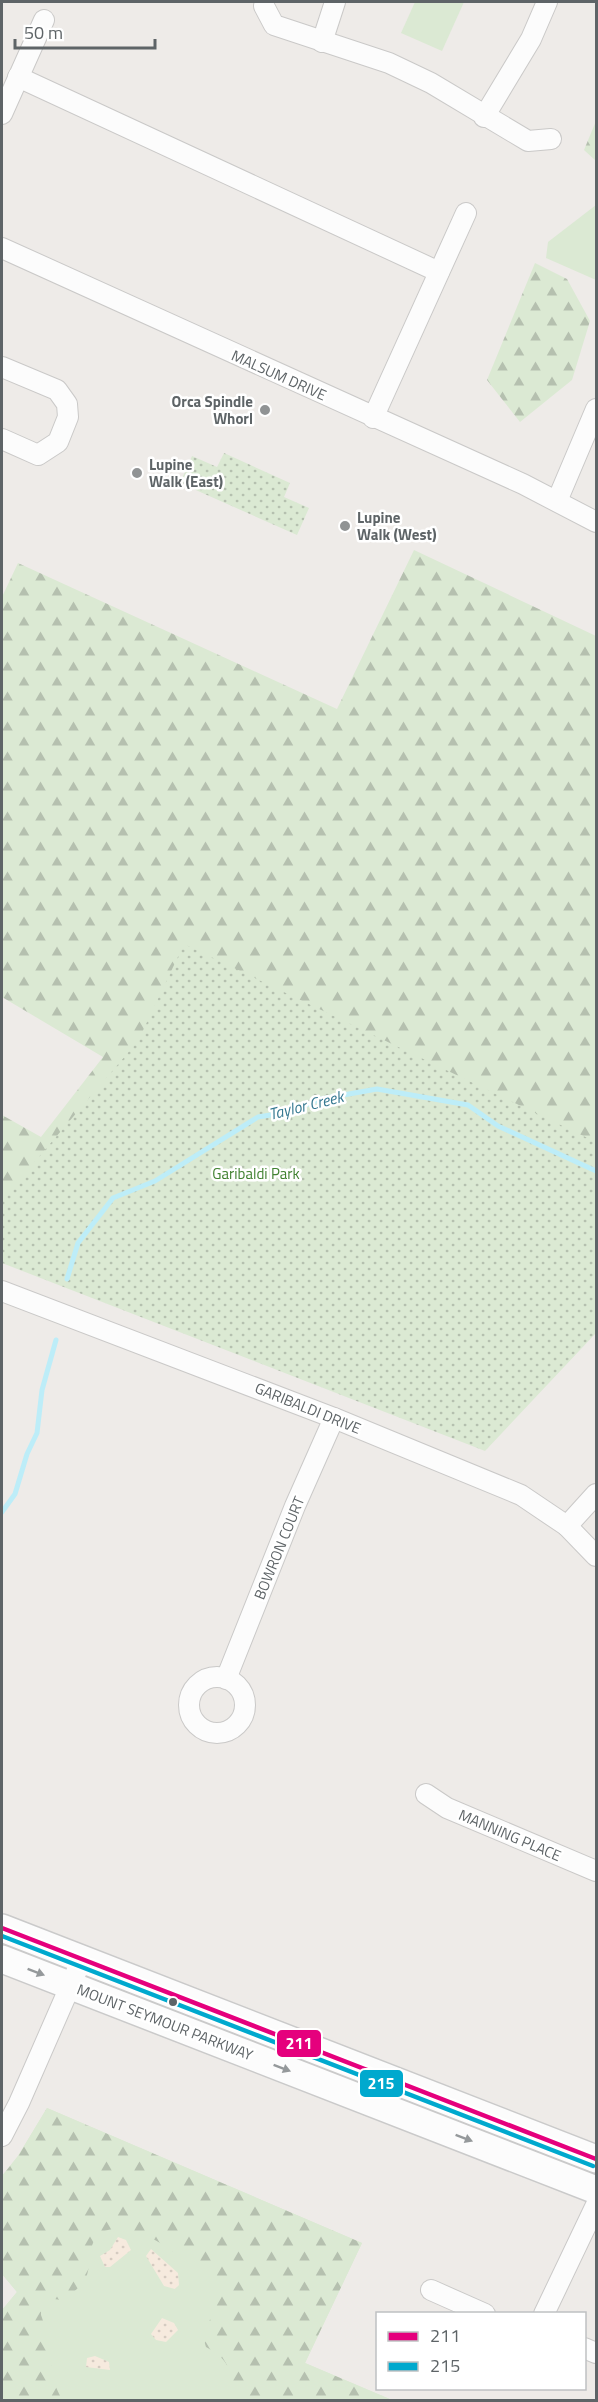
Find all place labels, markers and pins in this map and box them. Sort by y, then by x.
place label: Orca Spindle Whorl [172,390,253,430]
marker: Orca Spindle Whorl [258,403,272,417]
place label: Lupine Walk (East) [149,453,224,493]
marker: Lupine Walk (East) [130,466,144,480]
place label: Lupine Walk (West) [357,506,437,546]
marker: Lupine Walk (West) [338,519,352,533]
unlabelled marker [167,1996,179,2008]

